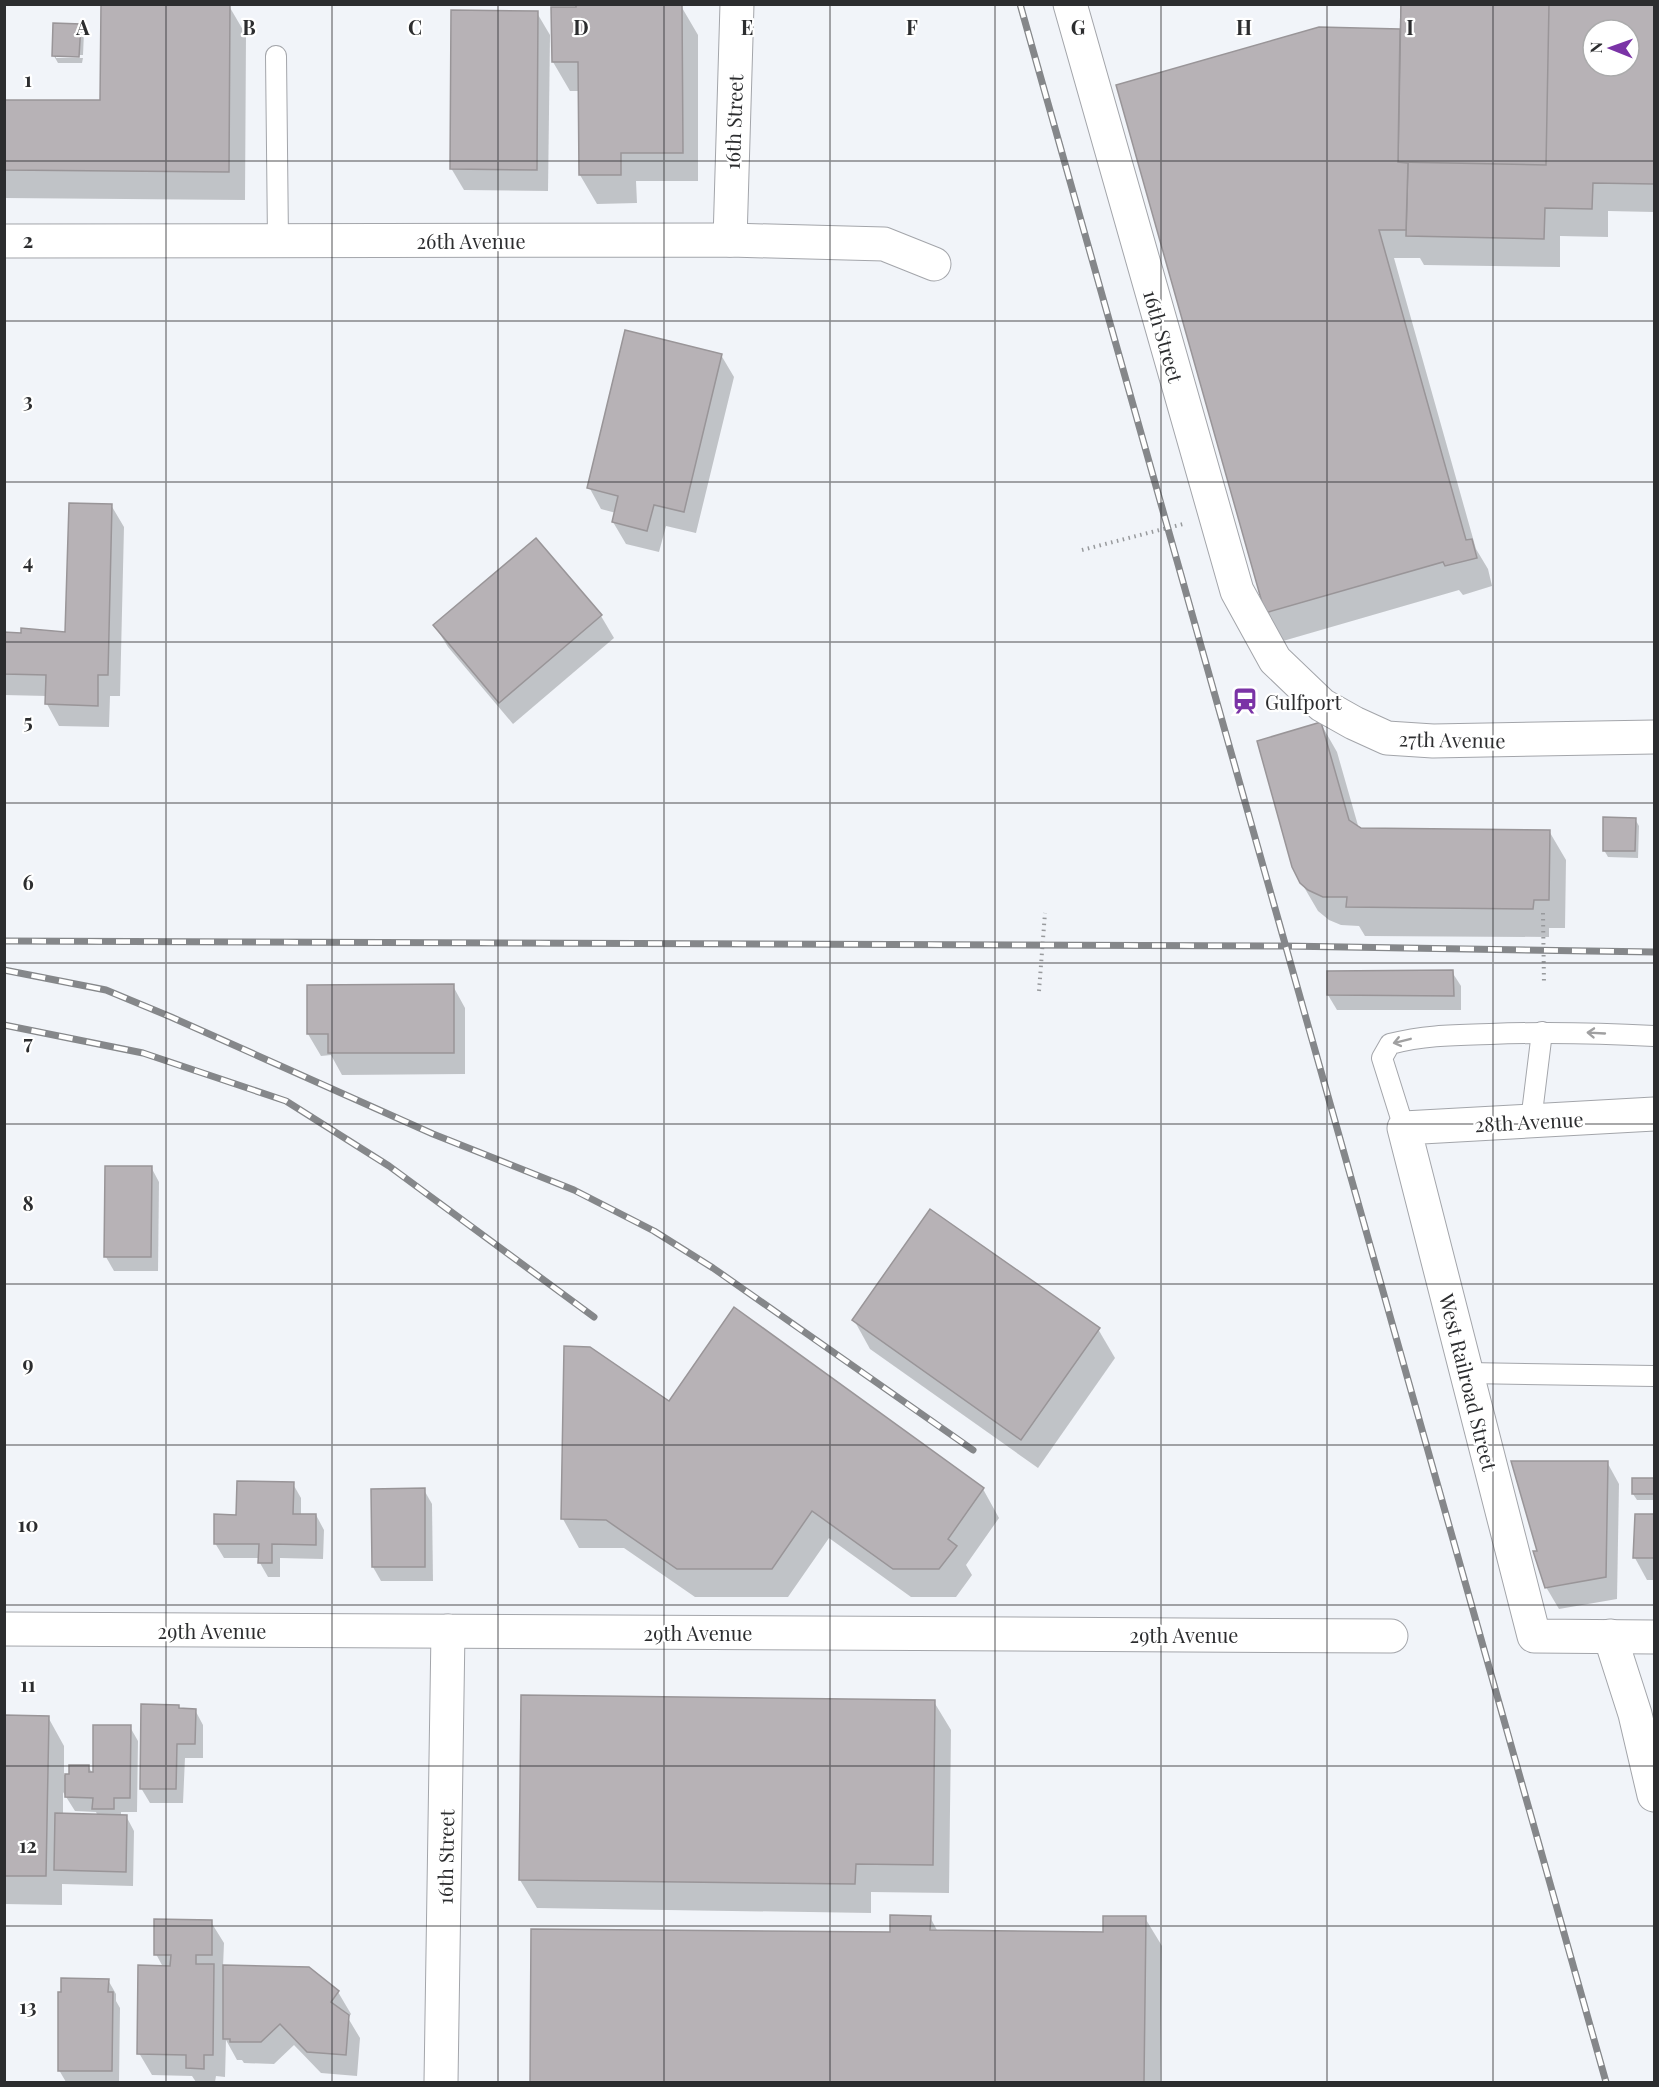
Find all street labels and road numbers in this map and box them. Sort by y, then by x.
street label: 16th Street [718,73,748,170]
street label: 26th Avenue [416,227,526,254]
street label: 16th Street [1138,286,1190,386]
street label: 27th Avenue [1398,725,1506,753]
street label: 28th Avenue [1474,1105,1584,1137]
street label: West Railroad Street [1434,1290,1504,1474]
street label: 29th Avenue [158,1617,266,1644]
street label: 29th Avenue [644,1619,752,1646]
street label: 29th Avenue [1130,1621,1238,1648]
street label: 16th Street [431,1808,459,1905]

